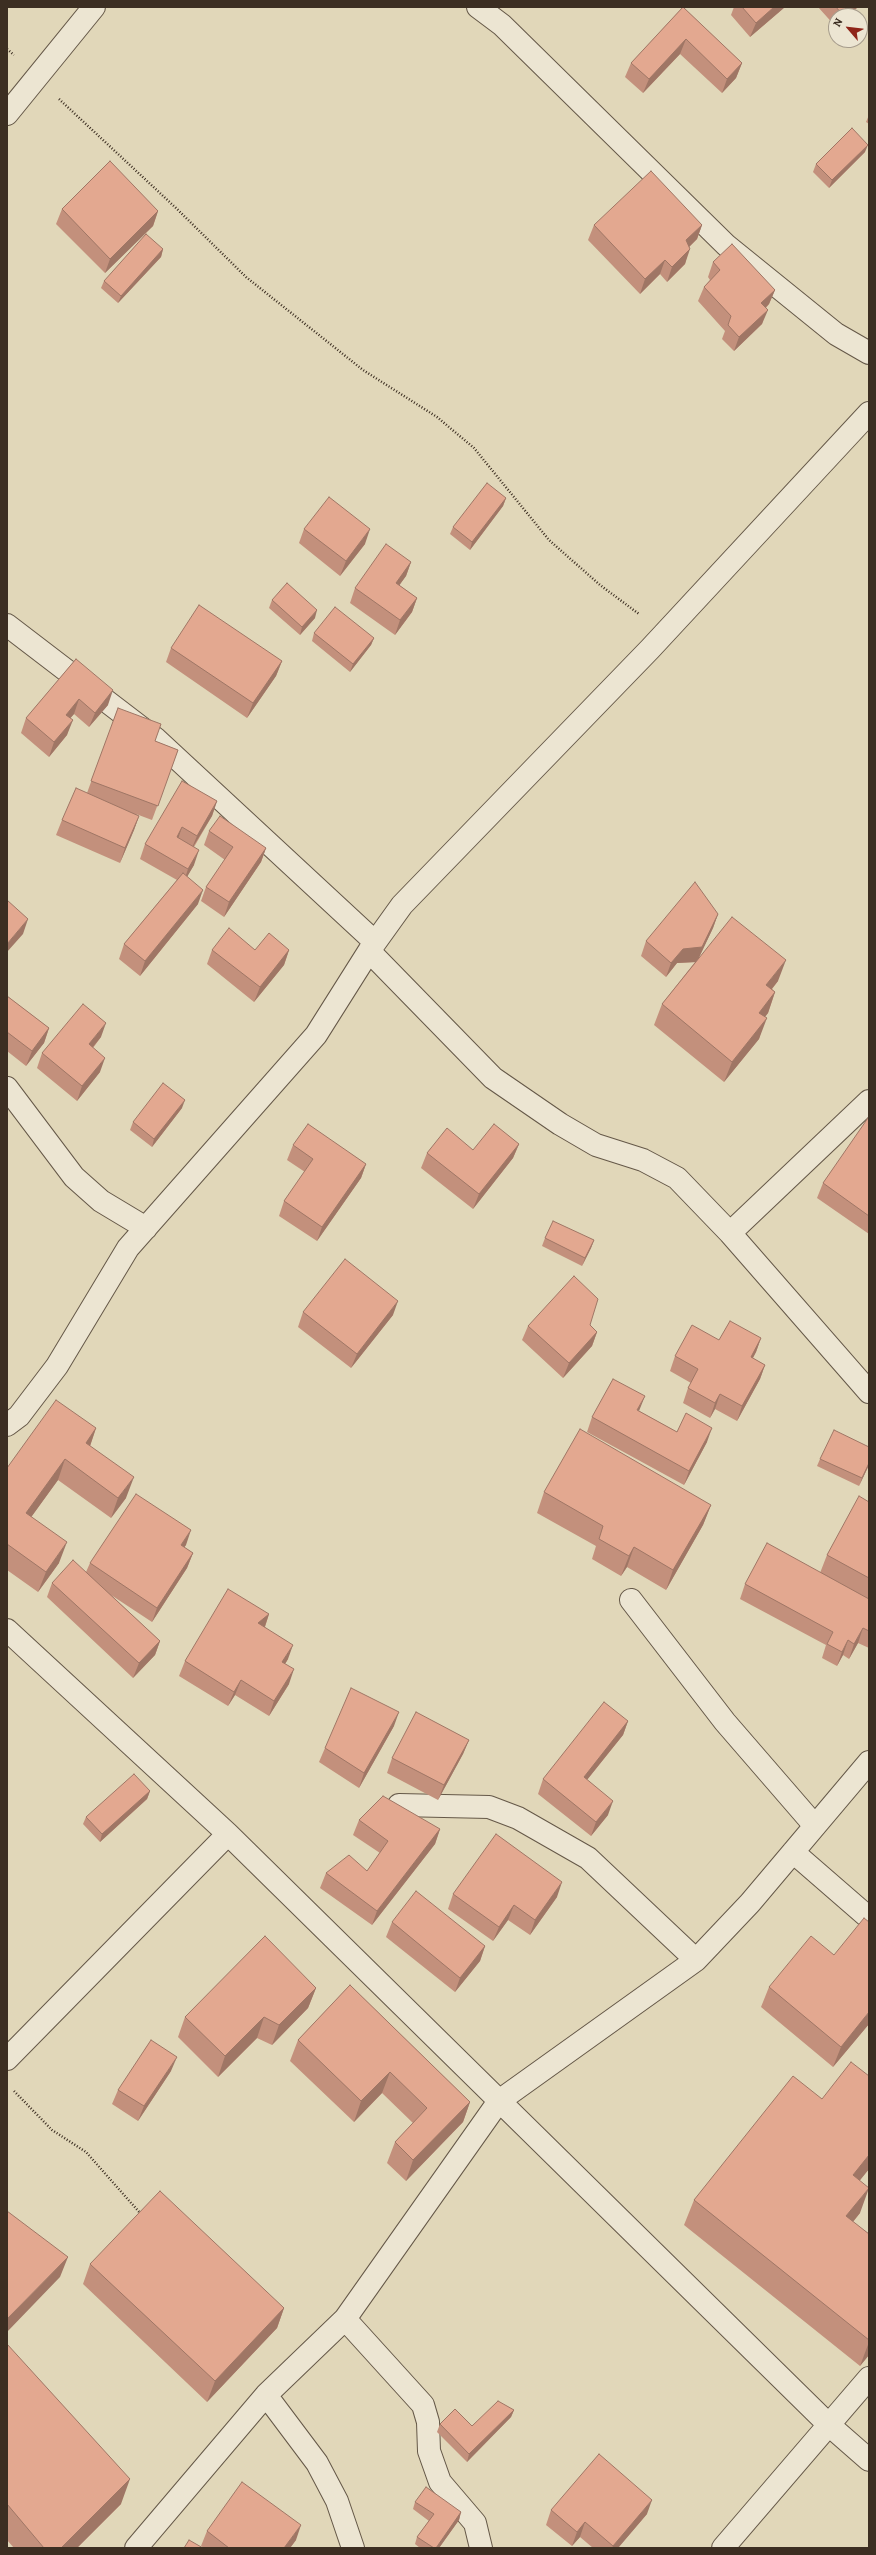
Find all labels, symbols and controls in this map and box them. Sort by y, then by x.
north arrow [828,8,868,48]
text: N [829,16,846,30]

